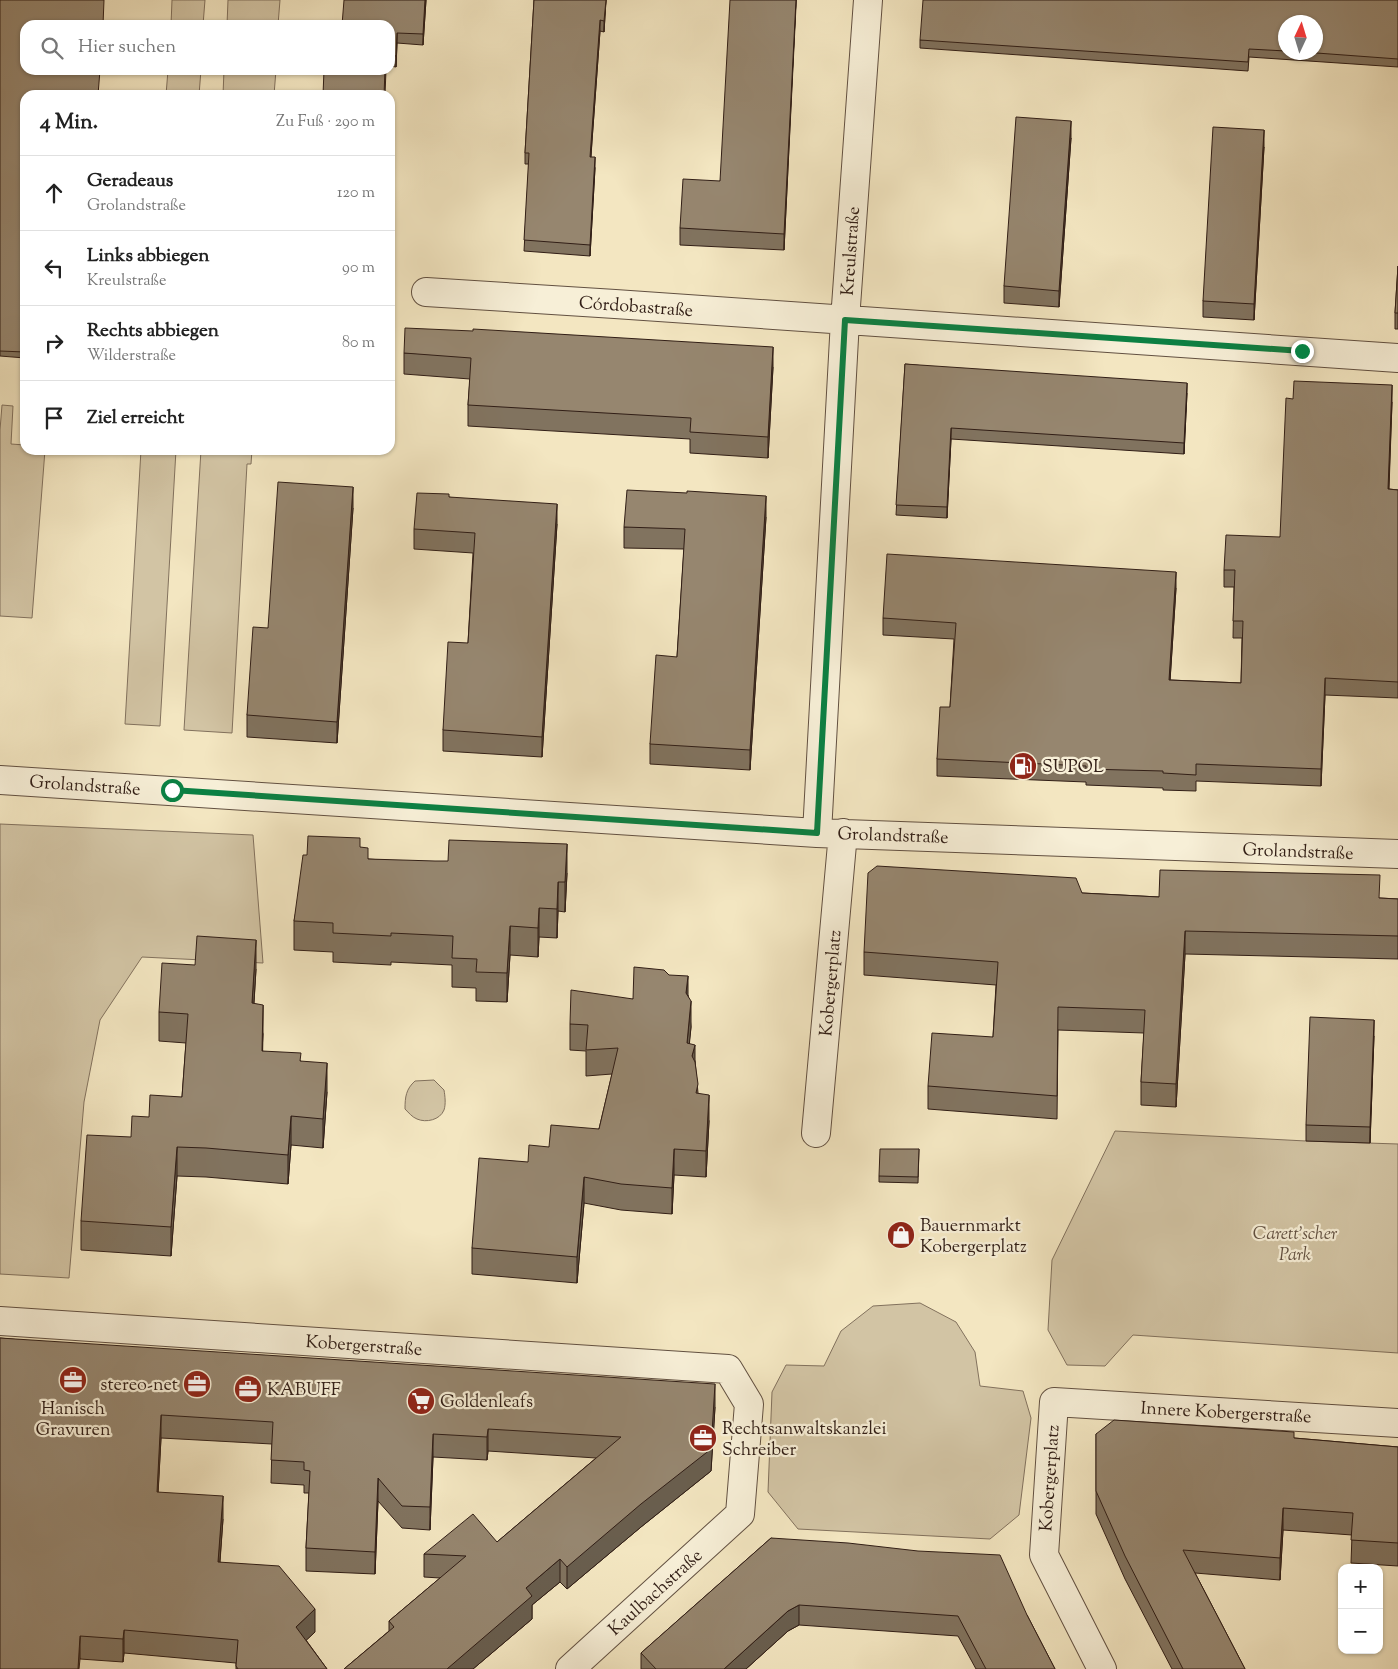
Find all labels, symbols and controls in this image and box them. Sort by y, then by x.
north arrow [1278,15,1323,60]
search box [20,20,395,75]
icon: search [38,34,66,62]
text: Hier suchen [78,34,176,61]
text: 4 Min. [40,108,98,138]
text: Zu Fuß · 290 m [276,111,375,134]
text: Geradeaus [87,168,173,195]
icon: ahead [40,179,68,207]
text: 120 m [337,182,375,205]
text: Grolandstraße [87,195,186,218]
street label: Kreulstraße [836,206,868,297]
text: Links abbiegen [87,243,210,270]
icon: left [40,254,68,282]
text: 90 m [342,257,375,280]
text: Kreulstraße [87,270,166,293]
street label: Córdobastraße [578,291,694,325]
text: Rechts abbiegen [87,318,219,345]
icon: right [40,329,68,357]
text: 80 m [342,332,375,355]
route end [1291,340,1314,363]
text: Wilderstraße [87,345,176,368]
icon: arrive [40,404,68,432]
text: Ziel erreicht [87,405,184,432]
fuel station icon: SUPOL [1008,751,1038,781]
place label: SUPOL [1042,755,1104,781]
street label: Grolandstraße [28,770,141,804]
route start [161,779,184,802]
street label: Grolandstraße [837,822,949,852]
street label: Grolandstraße [1242,838,1354,868]
street label: Kobergerplatz [814,929,850,1037]
place label: Bauernmarkt Kobergerplatz [920,1214,1027,1261]
shop icon: Bauernmarkt Kobergerplatz [886,1220,916,1250]
park label: Carett'scher Park [1253,1222,1338,1269]
street label: Kobergerstraße [305,1330,423,1364]
office icon: Hanisch Gravuren [58,1365,88,1395]
office icon: stereo-net [182,1369,212,1399]
place label: stereo-net [100,1373,178,1399]
office icon: KABUFF [233,1374,263,1404]
place label: KABUFF [267,1378,341,1404]
supermarket icon: Goldenleafs [406,1386,436,1416]
place label: Goldenleafs [440,1390,533,1416]
place label: Hanisch Gravuren [35,1397,111,1444]
street label: Innere Kobergerstraße [1140,1397,1312,1431]
place label: Rechtsanwaltskanzlei Schreiber [722,1417,887,1464]
office icon: Rechtsanwaltskanzlei Schreiber [688,1423,718,1453]
street label: Kobergerplatz [1034,1424,1068,1532]
street label: Kaulbachstraße [603,1544,709,1643]
map controls [1338,1564,1383,1654]
button: + [1338,1564,1383,1609]
button: − [1338,1609,1383,1654]

